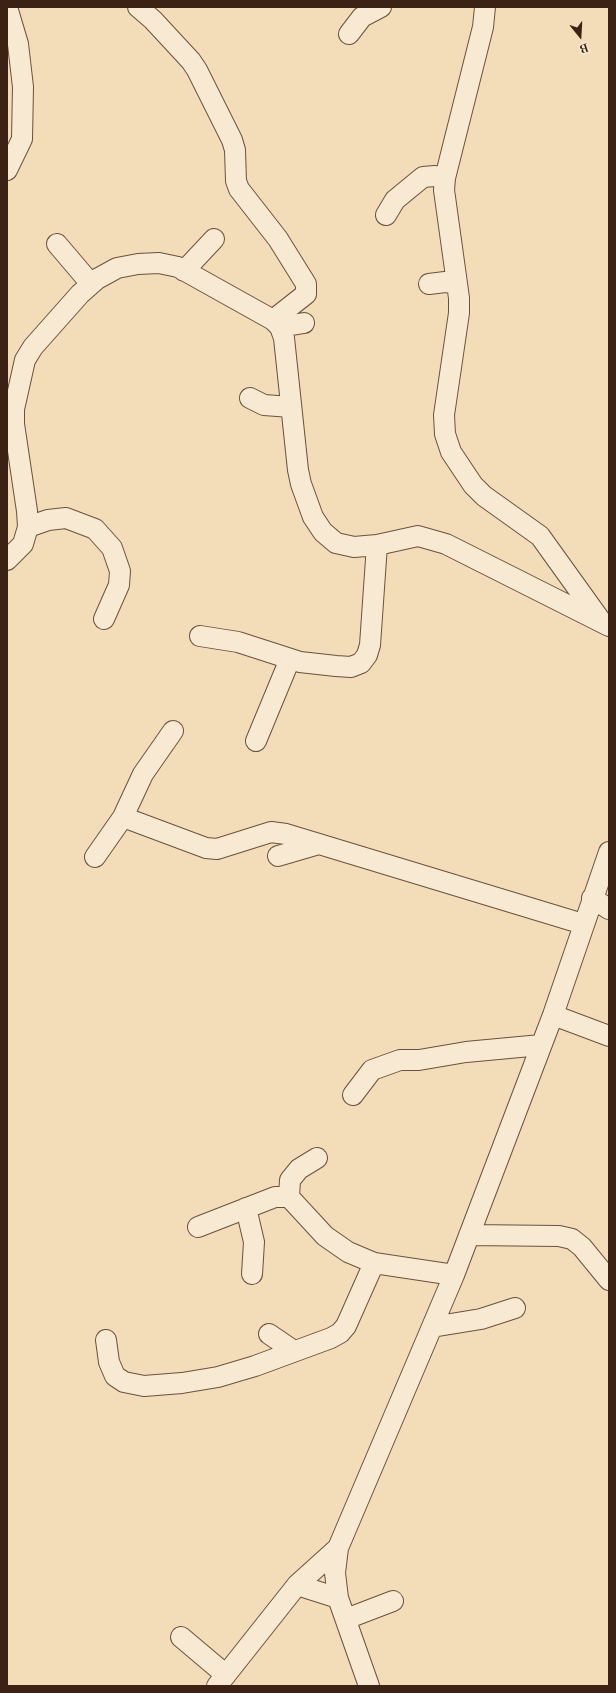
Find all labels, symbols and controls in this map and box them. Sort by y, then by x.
north arrow [560,16,600,56]
text: B [578,39,590,55]

